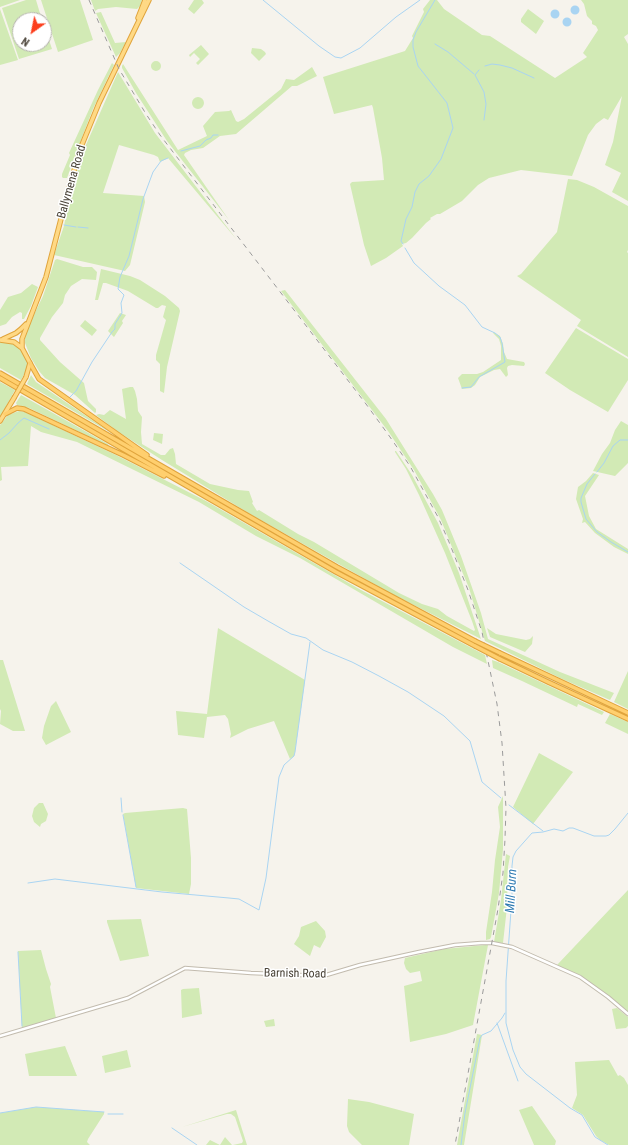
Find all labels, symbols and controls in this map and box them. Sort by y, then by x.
north arrow [12,12,52,52]
text: N [19,34,32,49]
street label: Ballymena Road [55,144,89,220]
water label: Mill Burn [503,869,521,913]
street label: Barnish Road [264,966,326,982]

